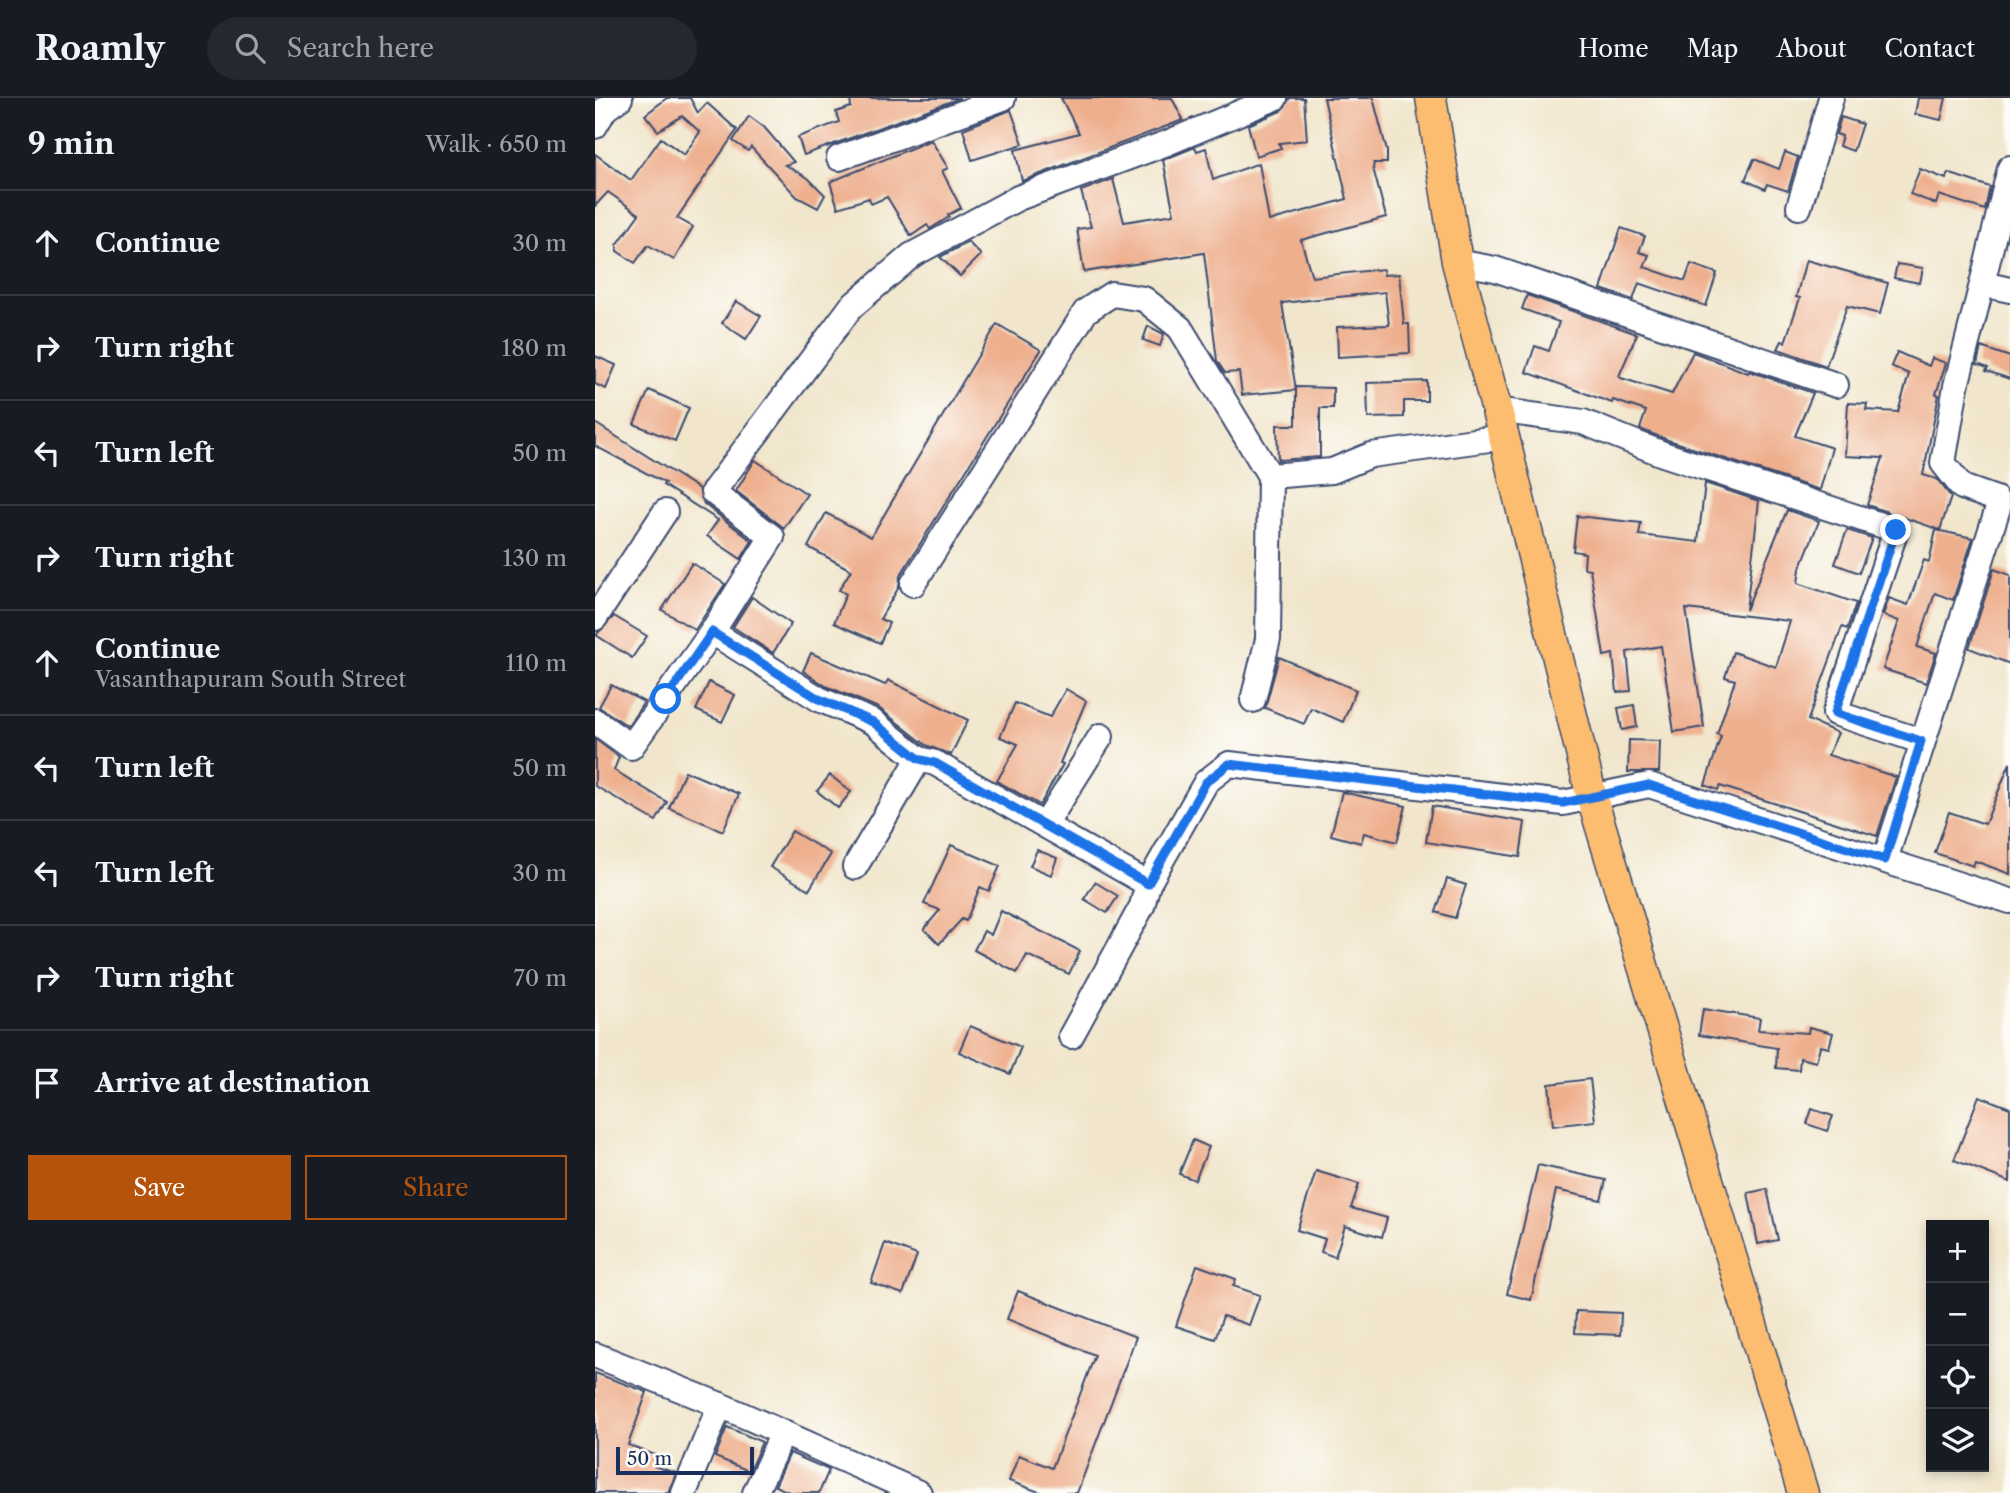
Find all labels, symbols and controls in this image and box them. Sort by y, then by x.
search box [207,17,697,80]
text: Roamly [35,28,165,69]
icon: search [231,29,269,67]
text: Search here [287,32,434,64]
text: Home [1578,34,1649,63]
text: Map [1687,34,1738,63]
text: About [1776,34,1847,63]
text: Contact [1885,34,1975,63]
text: 9 min [28,125,115,162]
text: Walk · 650 m [425,130,567,158]
icon: ahead [28,224,66,262]
text: Continue [95,227,220,259]
text: 30 m [512,229,567,257]
icon: right [28,329,66,367]
text: Turn right [95,332,234,364]
text: 180 m [502,334,567,362]
icon: left [28,434,66,472]
text: Turn left [95,437,214,469]
text: 50 m [512,439,567,467]
route end [1880,514,1911,545]
icon: right [28,539,66,577]
text: Turn right [95,542,234,574]
text: 130 m [503,544,567,572]
text: Continue [95,633,220,665]
icon: ahead [28,644,66,682]
text: 110 m [506,649,567,677]
text: Vasanthapuram South Street [95,665,406,693]
route start [650,683,681,714]
icon: left [28,749,66,787]
text: Turn left [95,752,214,784]
text: 50 m [512,754,567,782]
icon: left [28,854,66,892]
text: Turn left [95,857,214,889]
text: 30 m [512,859,567,887]
icon: right [28,959,66,997]
text: Turn right [95,962,234,994]
text: 70 m [514,964,567,992]
icon: arrive [28,1064,66,1102]
text: Arrive at destination [95,1067,370,1099]
button: Save [28,1155,291,1220]
button: Share [305,1155,567,1220]
map controls [1926,1220,1989,1472]
button: + [1926,1220,1989,1283]
button: − [1926,1283,1989,1346]
button: locate [1926,1346,1989,1409]
button: layers [1926,1409,1989,1472]
scale bar [616,1444,754,1476]
text: 50 m [627,1447,672,1470]

